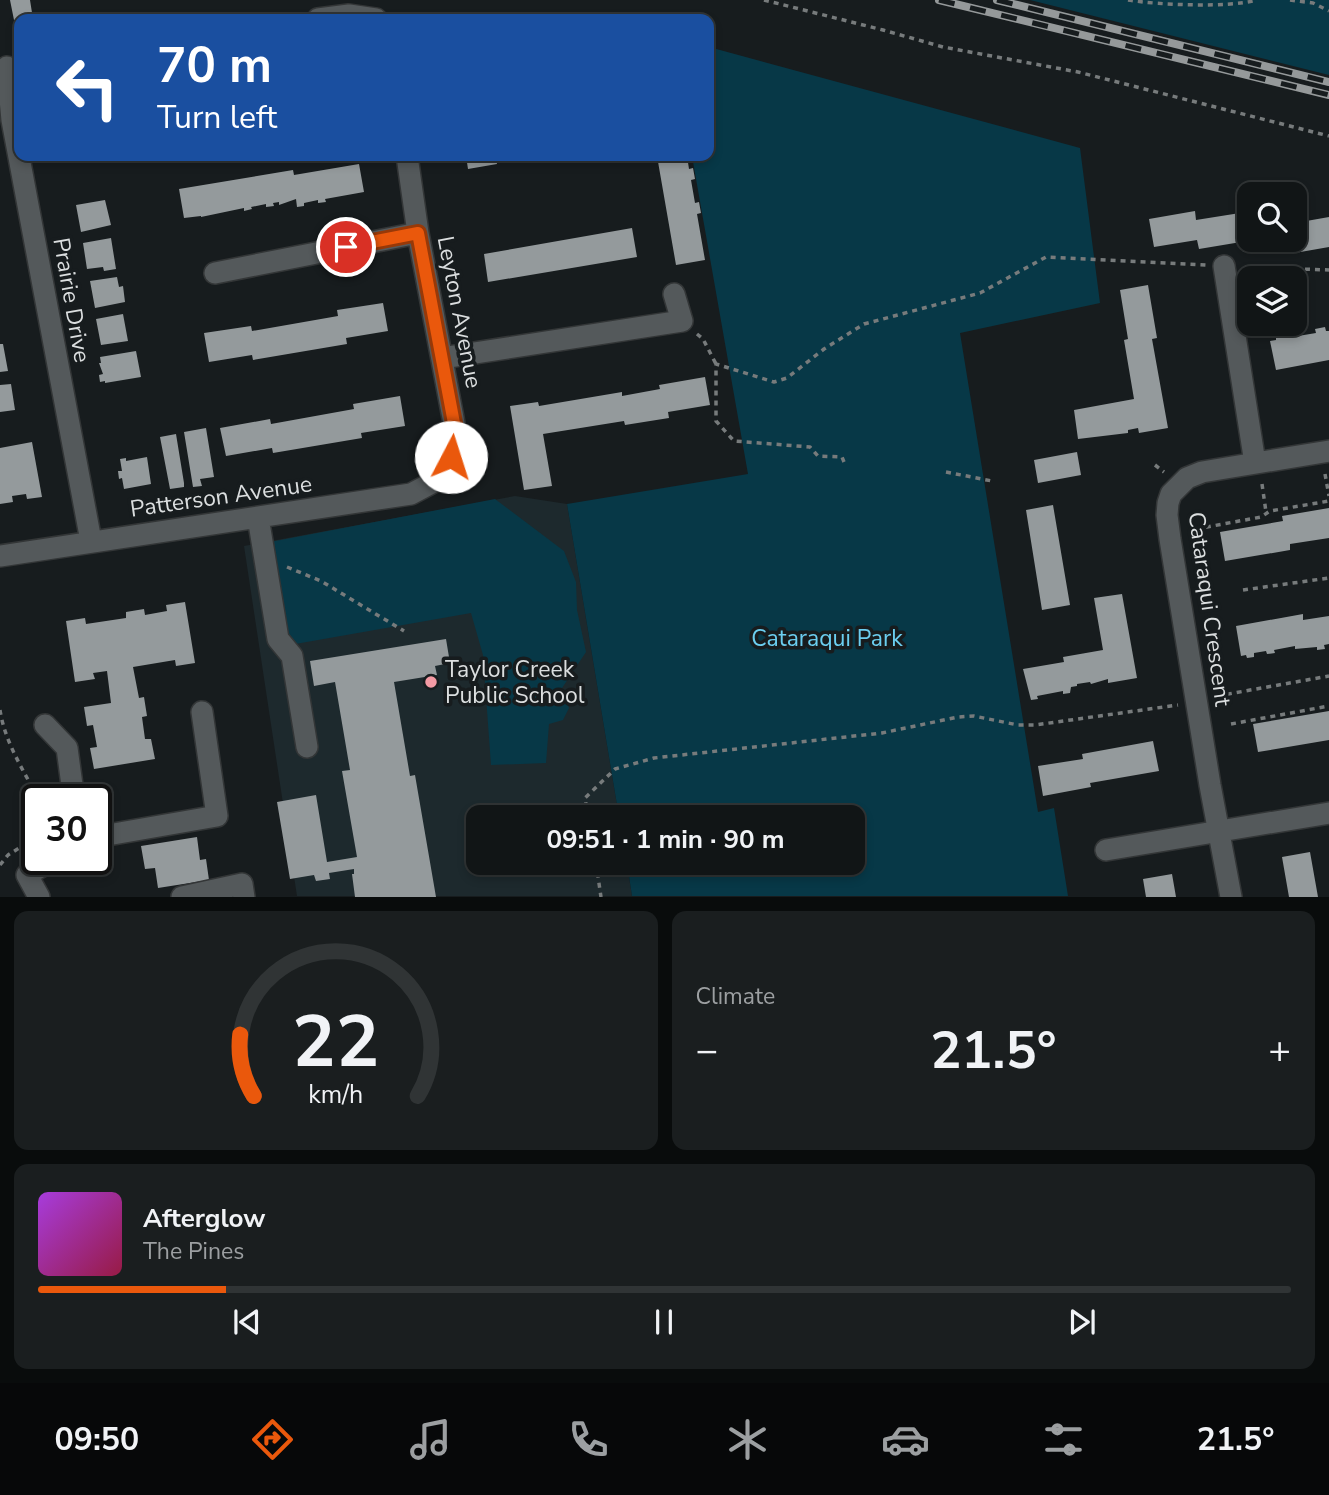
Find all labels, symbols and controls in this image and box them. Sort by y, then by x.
text: 70 m [157,32,272,99]
icon: left [42,42,133,133]
text: Turn left [157,96,277,139]
map controls [1237,182,1307,336]
button: search [1237,182,1307,252]
pin [316,217,376,277]
icon: arrive [327,228,365,266]
street label: Leyton Avenue [430,233,489,391]
street label: Prairie Drive [45,235,98,365]
button: layers [1237,266,1307,336]
position arrow [414,420,488,494]
street label: Patterson Avenue [128,468,314,525]
street label: Cataraqui Crescent [1181,510,1239,709]
park label: Cataraqui Park [751,623,903,654]
place label: Taylor Creek Public School [445,654,585,711]
marker: Taylor Creek Public School [423,674,439,690]
speed limit sign: 30 [21,784,112,875]
text: 09:51 · 1 min · 90 m [546,822,785,857]
text: Climate [696,981,775,1012]
text: 22 [292,993,379,1093]
text: 21.5° [930,1015,1056,1086]
text: − [696,1025,718,1076]
text: + [1268,1025,1291,1076]
text: km/h [308,1078,363,1112]
text: Afterglow [143,1201,266,1236]
text: The Pines [143,1236,244,1267]
icon: previous [228,1303,266,1341]
icon: pause [645,1303,683,1341]
icon: next [1063,1303,1101,1341]
icon: directions [248,1415,297,1464]
icon: music [406,1415,455,1464]
icon: phone [564,1415,613,1464]
icon: climate [723,1415,772,1464]
icon: car [881,1415,930,1464]
icon: filters [1039,1415,1088,1464]
text: 09:50 [55,1418,139,1461]
text: 21.5° [1197,1418,1274,1461]

